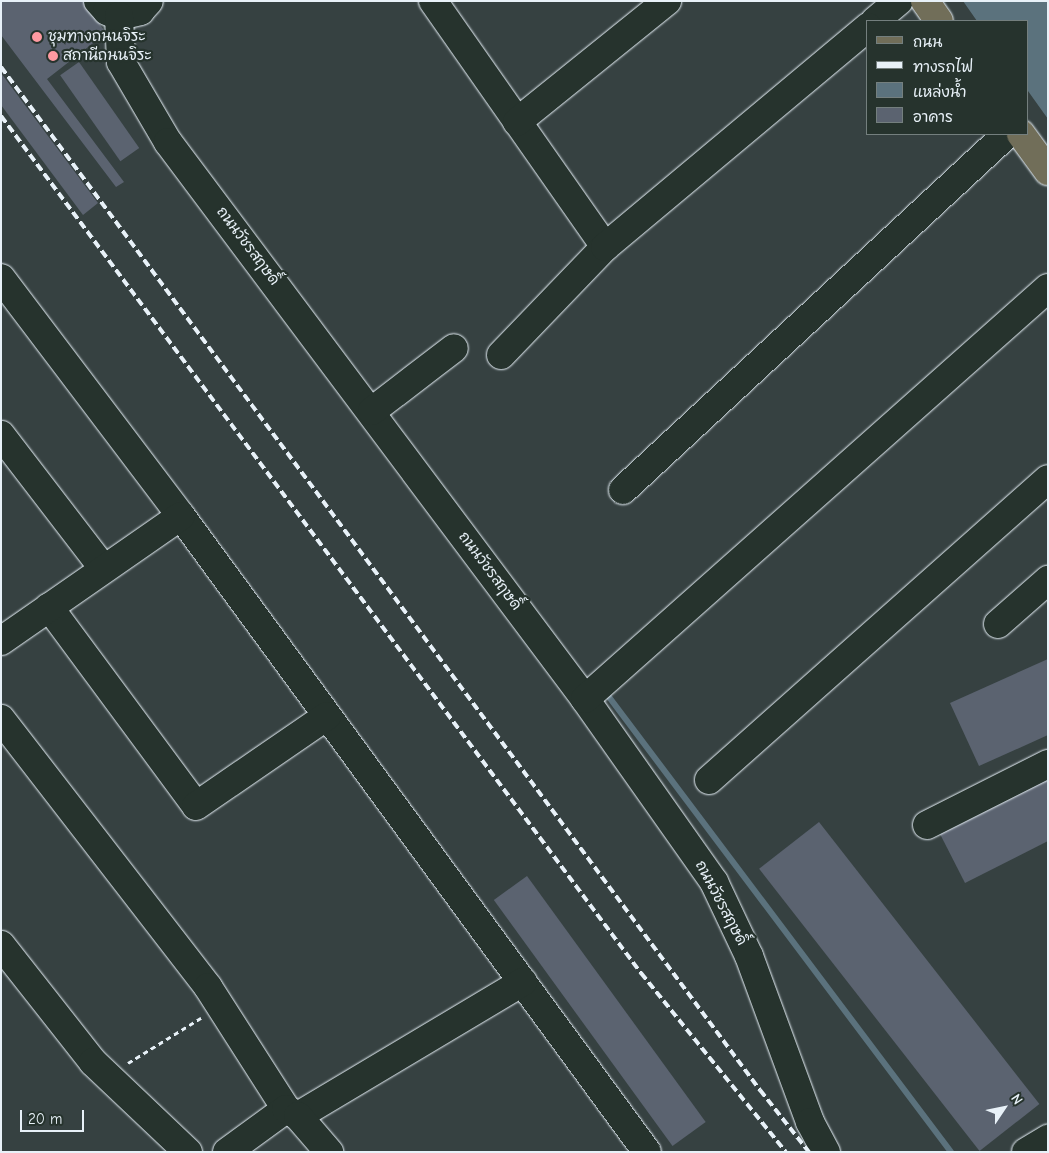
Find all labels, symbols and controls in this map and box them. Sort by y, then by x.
legend [866,20,1029,135]
place label: ชุมทางถนนจิระ [48,28,146,46]
marker: ชุมทางถนนจิระ [30,30,44,44]
text: ถนน [913,33,942,51]
place label: สถานีถนนจิระ [63,47,152,65]
marker: สถานีถนนจิระ [47,50,59,62]
text: ทางรถไฟ [913,58,973,76]
text: แหล่งน้ำ [913,83,967,101]
text: อาคาร [913,108,953,126]
street label: ถนนวัชรสฤษดิ์ [213,203,283,289]
street label: ถนนวัชรสฤษดิ์ [455,528,525,614]
street label: ถนนวัชรสฤษดิ์ [691,857,751,949]
north arrow [979,1083,1029,1133]
text: N [1007,1091,1026,1108]
scale bar [22,1100,86,1132]
text: 20 m [28,1110,62,1128]

